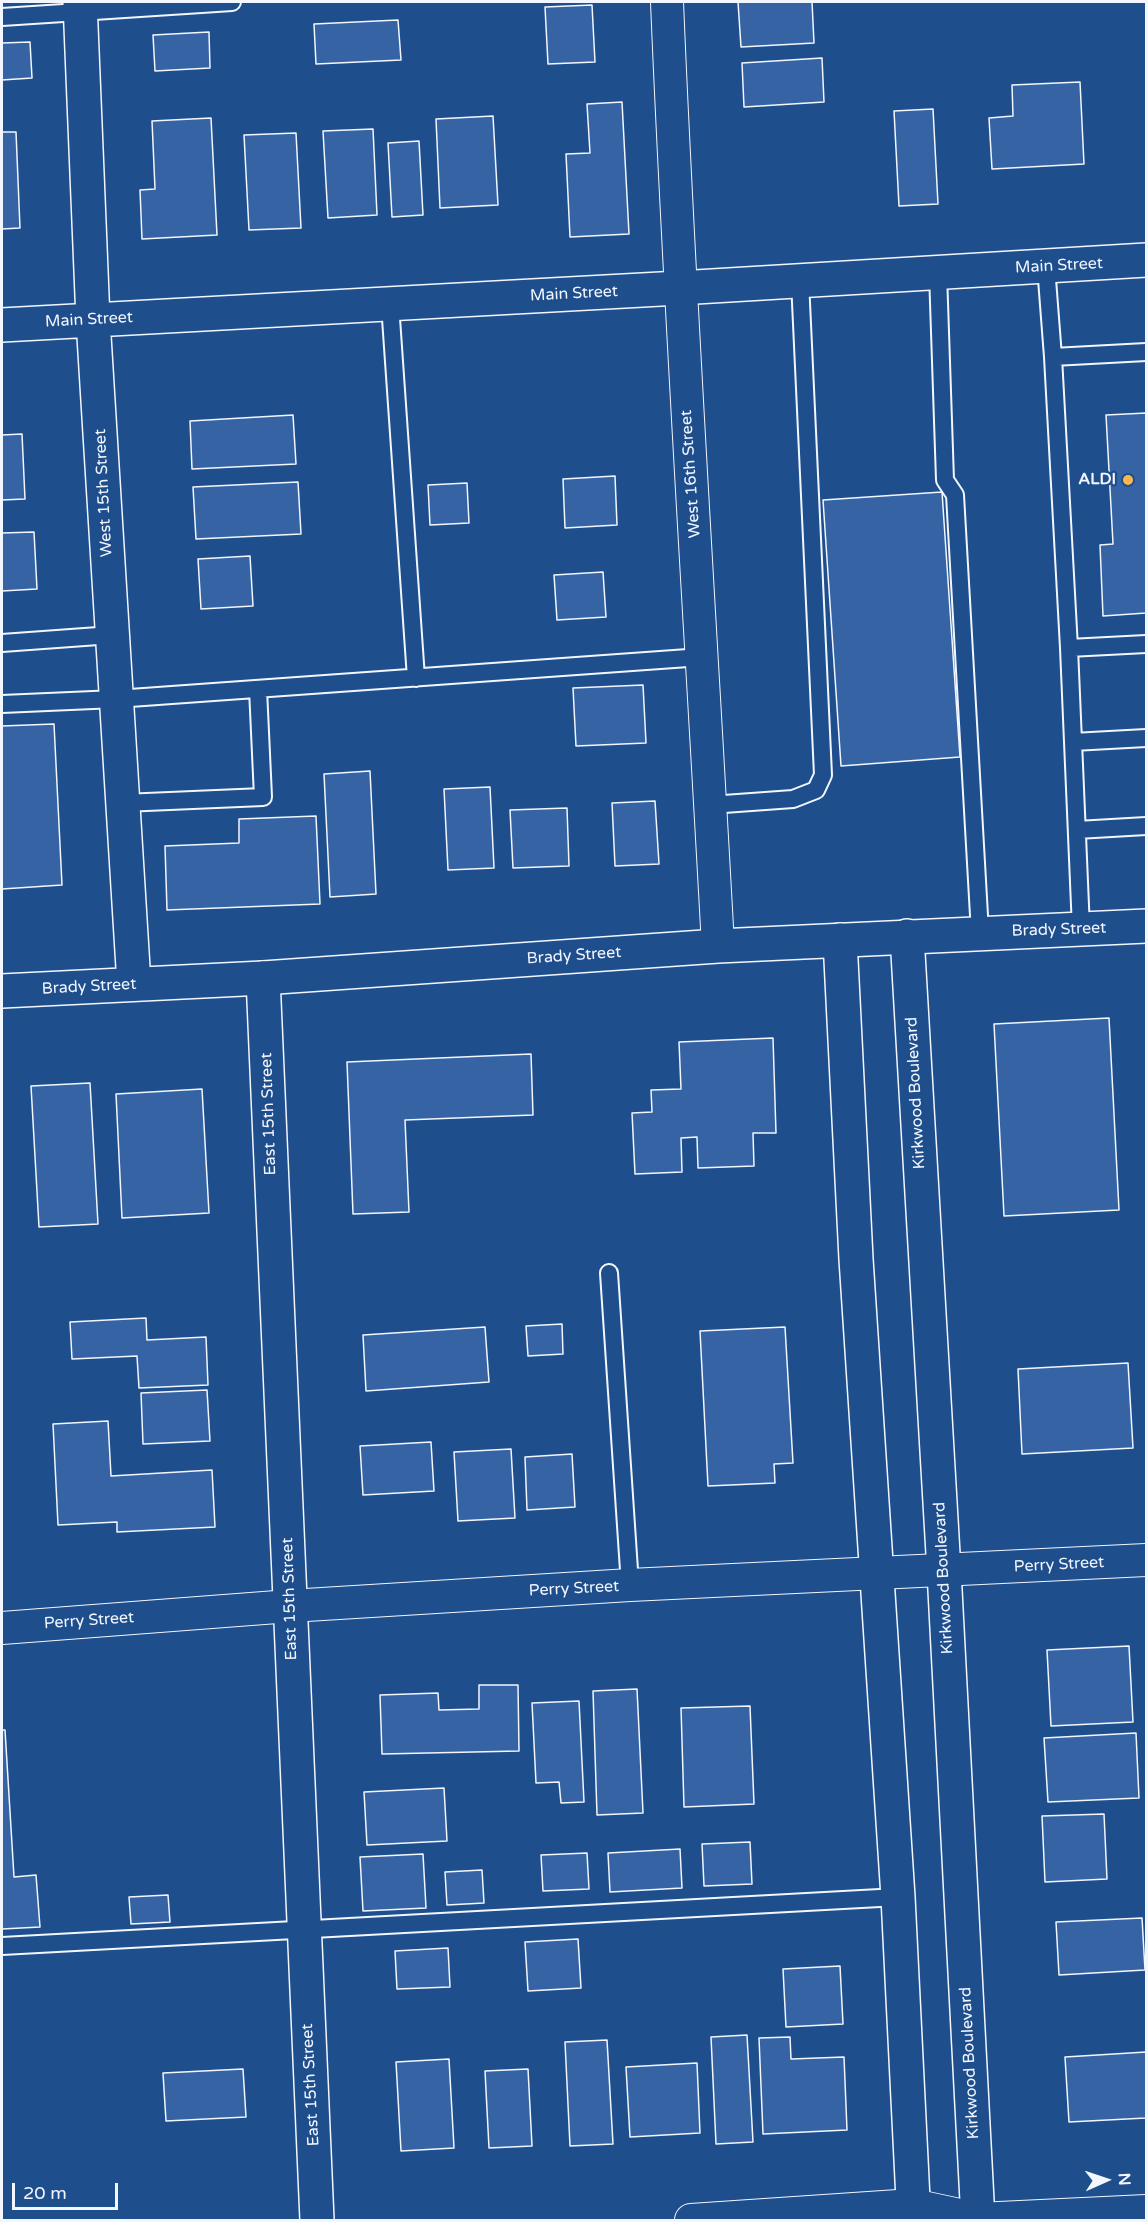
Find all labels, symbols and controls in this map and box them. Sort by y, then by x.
street label: Main Street [1015,254,1103,278]
street label: Main Street [530,282,618,306]
street label: Main Street [45,308,133,332]
street label: West 16th Street [677,409,705,539]
street label: West 15th Street [91,428,117,558]
place label: ALDI [1078,470,1116,490]
marker: ALDI [1121,473,1135,487]
street label: Brady Street [1011,919,1107,941]
street label: Brady Street [526,943,622,969]
street label: Brady Street [41,975,137,999]
street label: Kirkwood Boulevard [902,1016,930,1170]
street label: East 15th Street [257,1052,281,1176]
street label: Kirkwood Boulevard [930,1501,958,1655]
street label: East 15th Street [278,1537,302,1661]
street label: Perry Street [1013,1553,1105,1577]
street label: Perry Street [528,1577,620,1601]
street label: Perry Street [43,1608,135,1634]
street label: Kirkwood Boulevard [956,1986,984,2140]
street label: East 15th Street [298,2023,324,2147]
north arrow [1076,2150,1136,2210]
scale bar [15,2171,122,2209]
text: N [1114,2172,1134,2186]
text: 20 m [23,2182,67,2204]

